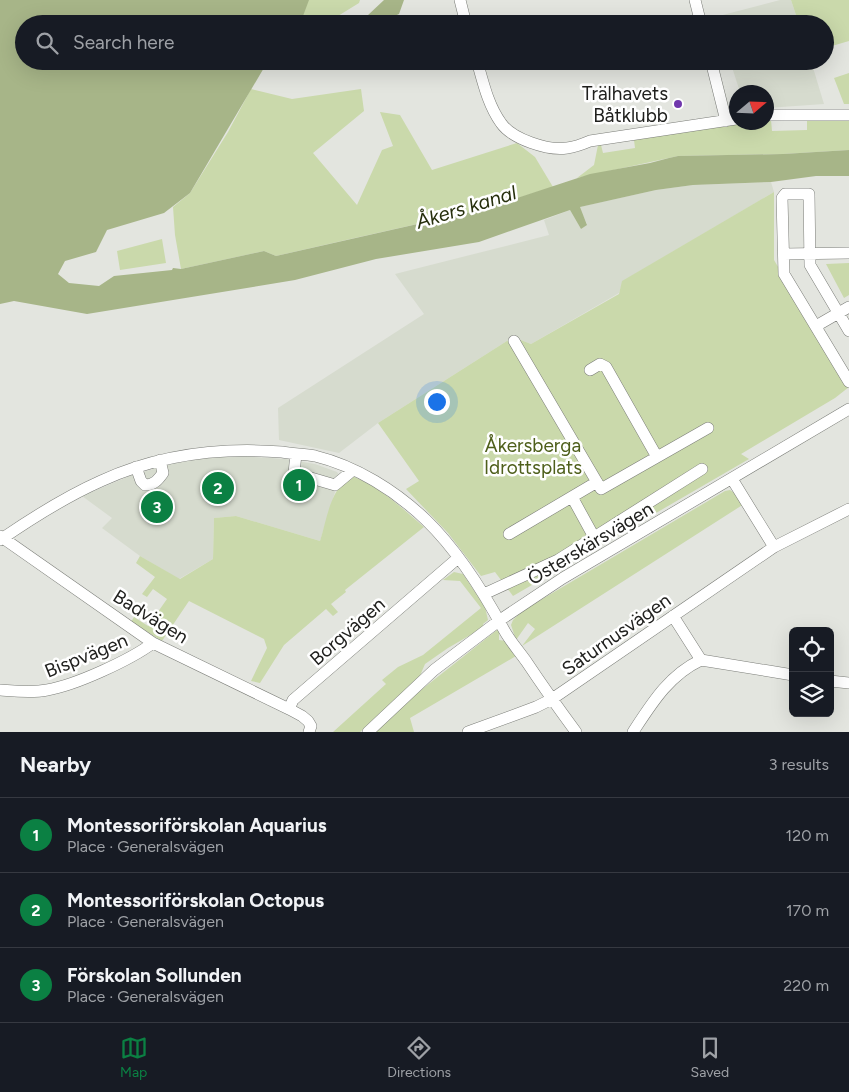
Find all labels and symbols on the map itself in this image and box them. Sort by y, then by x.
place label: Trälhavets Båtklubb [582,82,668,127]
north arrow [729,85,774,130]
marker: Trälhavets Båtklubb [672,98,684,110]
water label: Åkers kanal [412,180,520,234]
your location [424,389,450,415]
park label: Åkersberga Idrottsplats [484,434,582,479]
pin: 1 [283,466,315,504]
pin: 2 [202,469,234,507]
pin: 3 [141,488,173,526]
street label: Österskärsvägen [523,497,657,590]
street label: Badvägen [109,584,193,648]
street label: Saturnusvägen [558,588,675,680]
street label: Borgvägen [305,593,390,670]
street label: Bispvägen [41,628,131,683]

